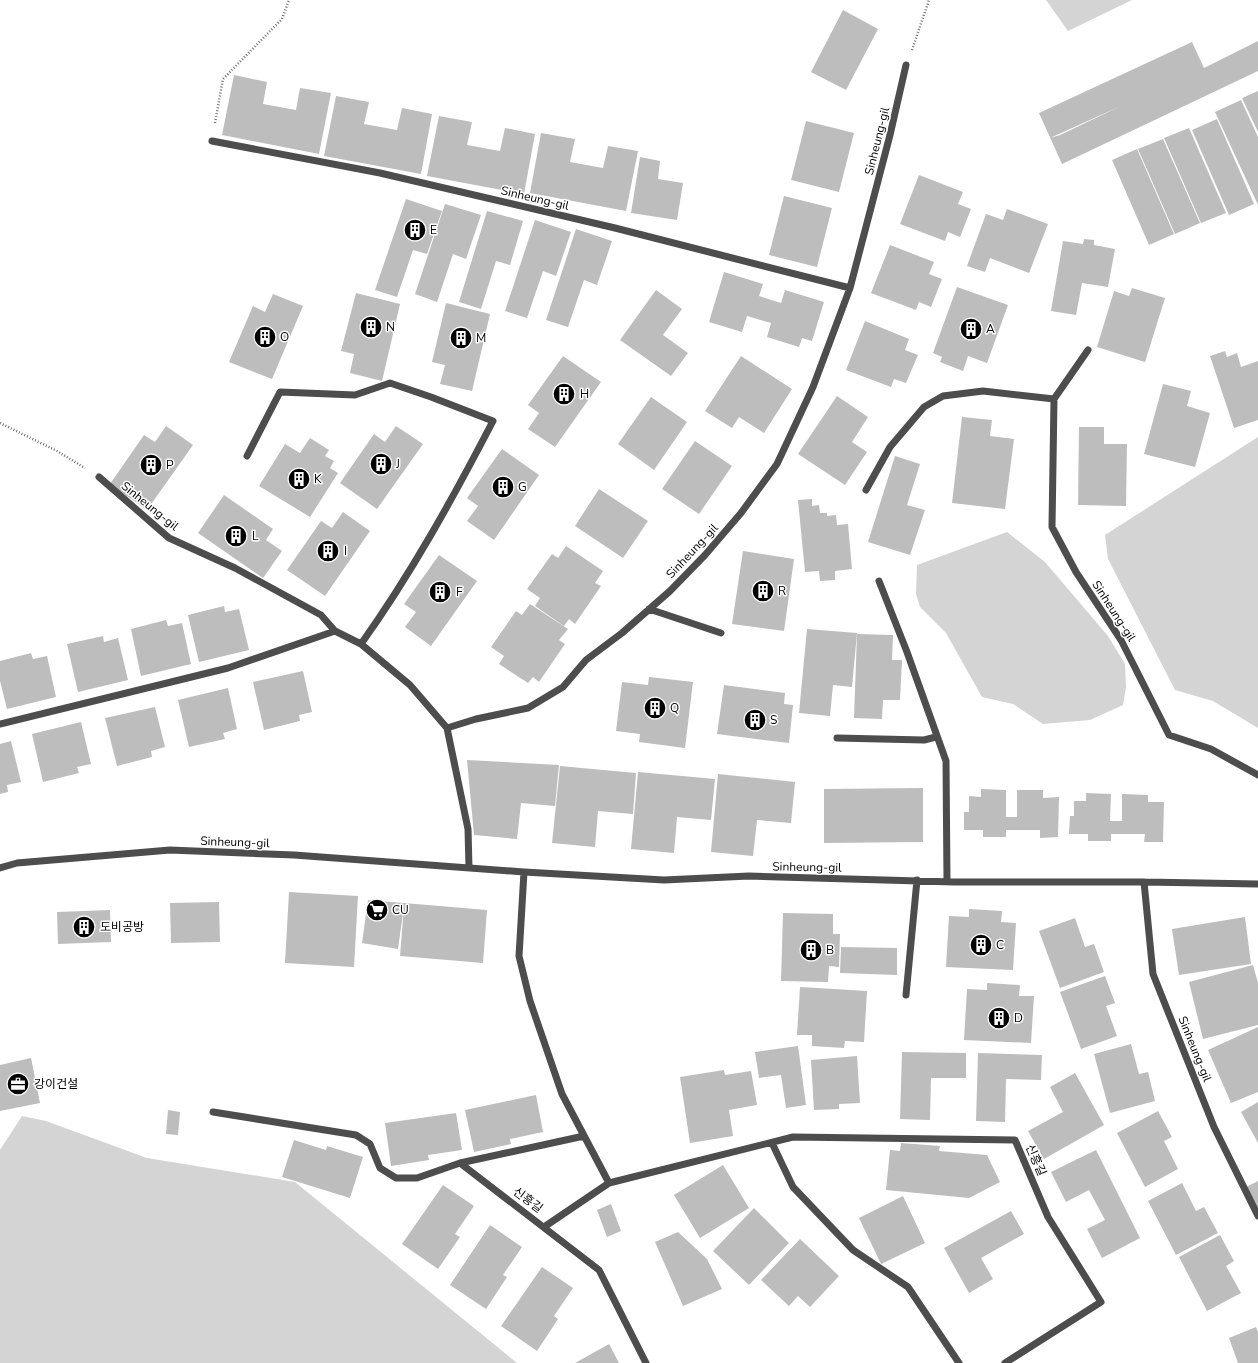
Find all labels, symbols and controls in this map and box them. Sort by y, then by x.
street label: Sinheung-gil [861,105,893,177]
street label: Sinheung-gil [499,182,571,214]
building icon: E [402,217,428,243]
place label: E [430,222,437,238]
building icon: N [358,314,384,340]
building icon: A [958,316,984,342]
place label: N [386,319,395,335]
place label: A [986,321,995,337]
building icon: O [252,324,278,350]
building icon: M [448,325,474,351]
place label: O [280,329,289,345]
place label: M [476,330,486,346]
building icon: H [551,381,577,407]
place label: H [580,386,589,402]
building icon: J [368,451,394,477]
building icon: P [138,452,164,478]
place label: J [395,456,400,472]
place label: P [166,457,174,473]
building icon: K [286,466,312,492]
place label: K [314,471,322,487]
building icon: G [490,474,516,500]
street label: Sinheung-gil [118,478,182,534]
place label: G [518,479,527,495]
street label: Sinheung-gil [662,520,722,582]
building icon: L [223,523,249,549]
place label: L [252,528,259,544]
building icon: I [315,538,341,564]
place label: I [344,543,347,559]
building icon: R [750,578,776,604]
street label: Sinheung-gil [1088,578,1140,645]
building icon: F [427,579,453,605]
place label: R [778,583,786,599]
place label: F [456,584,463,600]
building icon: Q [642,695,668,721]
place label: Q [670,700,679,716]
building icon: S [742,707,768,733]
place label: S [770,712,777,728]
street label: Sinheung-gil [200,833,270,851]
street label: Sinheung-gil [772,858,842,876]
supermarket icon: CU [364,897,390,923]
place label: CU [392,902,409,918]
building icon: 도비공방 [71,914,97,940]
place label: 도비공방 [100,919,144,935]
building icon: C [968,932,994,958]
building icon: B [798,937,824,963]
place label: C [996,937,1004,953]
place label: B [826,942,834,958]
building icon: D [986,1005,1012,1031]
place label: D [1014,1010,1023,1026]
street label: Sinheung-gil [1175,1014,1216,1085]
office icon: 강이건설 [5,1071,31,1097]
place label: 강이건설 [34,1076,78,1092]
street label: 신흥길 [1022,1142,1050,1178]
street label: 신흥길 [510,1184,546,1216]

